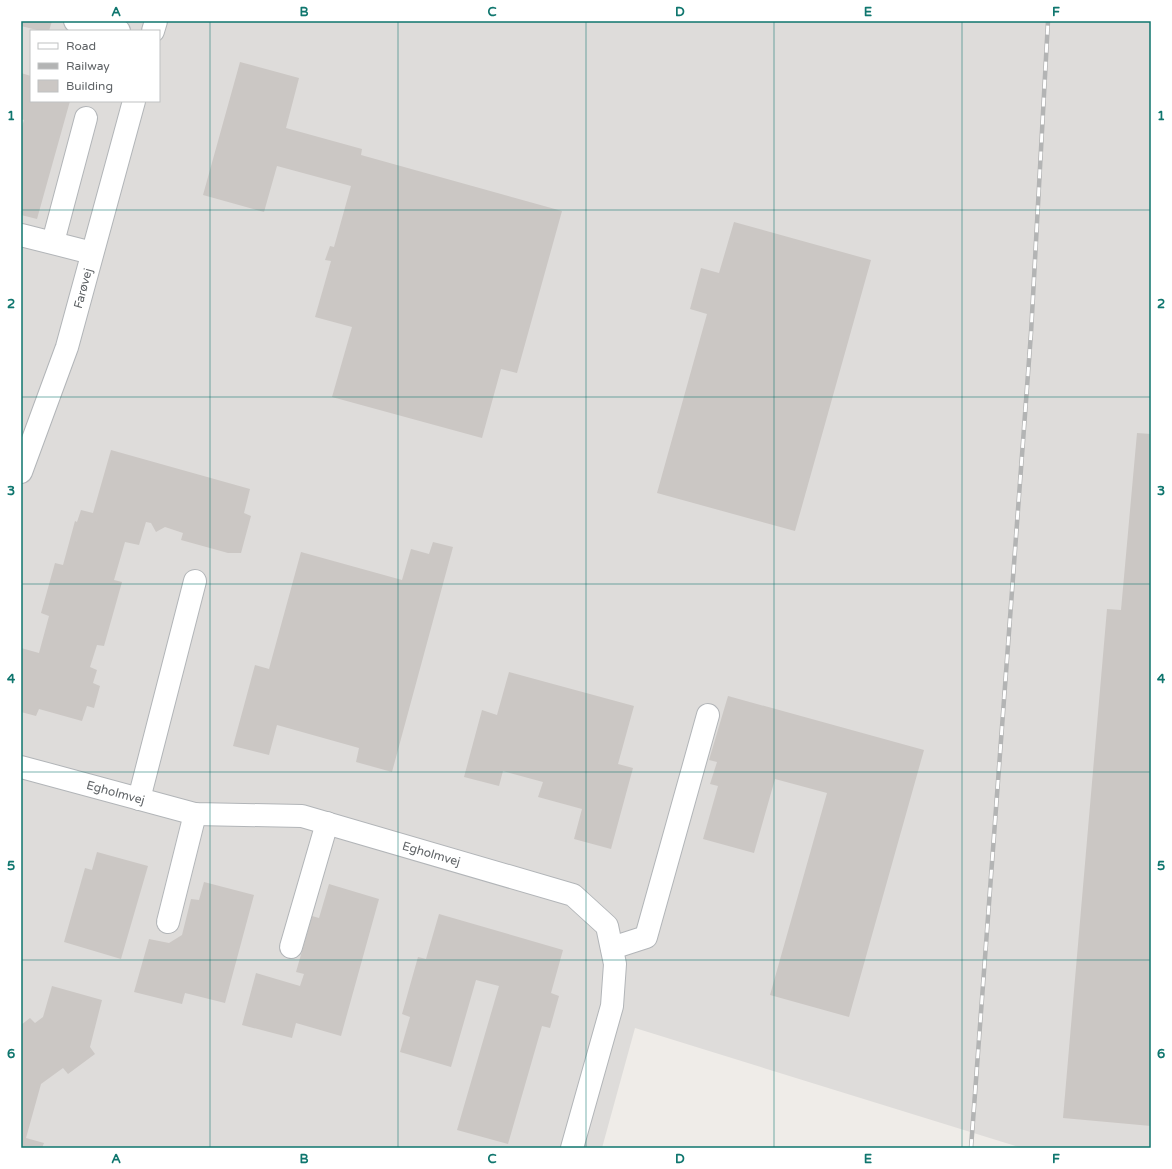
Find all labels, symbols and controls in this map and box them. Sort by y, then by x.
text: A [111,4,121,20]
text: B [299,4,309,20]
text: C [487,4,497,20]
text: D [675,4,685,20]
text: E [864,4,872,20]
text: F [1052,4,1060,20]
legend [30,30,160,102]
text: Road [66,39,96,53]
text: Railway [66,59,110,73]
text: Building [66,79,113,93]
text: 1 [7,108,15,124]
text: 1 [1157,108,1165,124]
street label: Farøvej [71,267,95,310]
text: 2 [7,296,15,312]
text: 2 [1157,296,1165,312]
text: 3 [7,483,15,499]
text: 3 [1157,483,1165,499]
text: 4 [7,671,16,687]
text: 4 [1157,671,1166,687]
street label: Egholmvej [85,778,146,807]
street label: Egholmvej [401,839,462,869]
text: 5 [7,858,15,874]
text: 5 [1157,858,1165,874]
text: 6 [7,1046,15,1062]
text: 6 [1157,1046,1165,1062]
text: A [111,1151,121,1167]
text: B [299,1151,309,1167]
text: C [487,1151,497,1167]
text: D [675,1151,685,1167]
text: E [864,1151,872,1167]
text: F [1052,1151,1060,1167]

